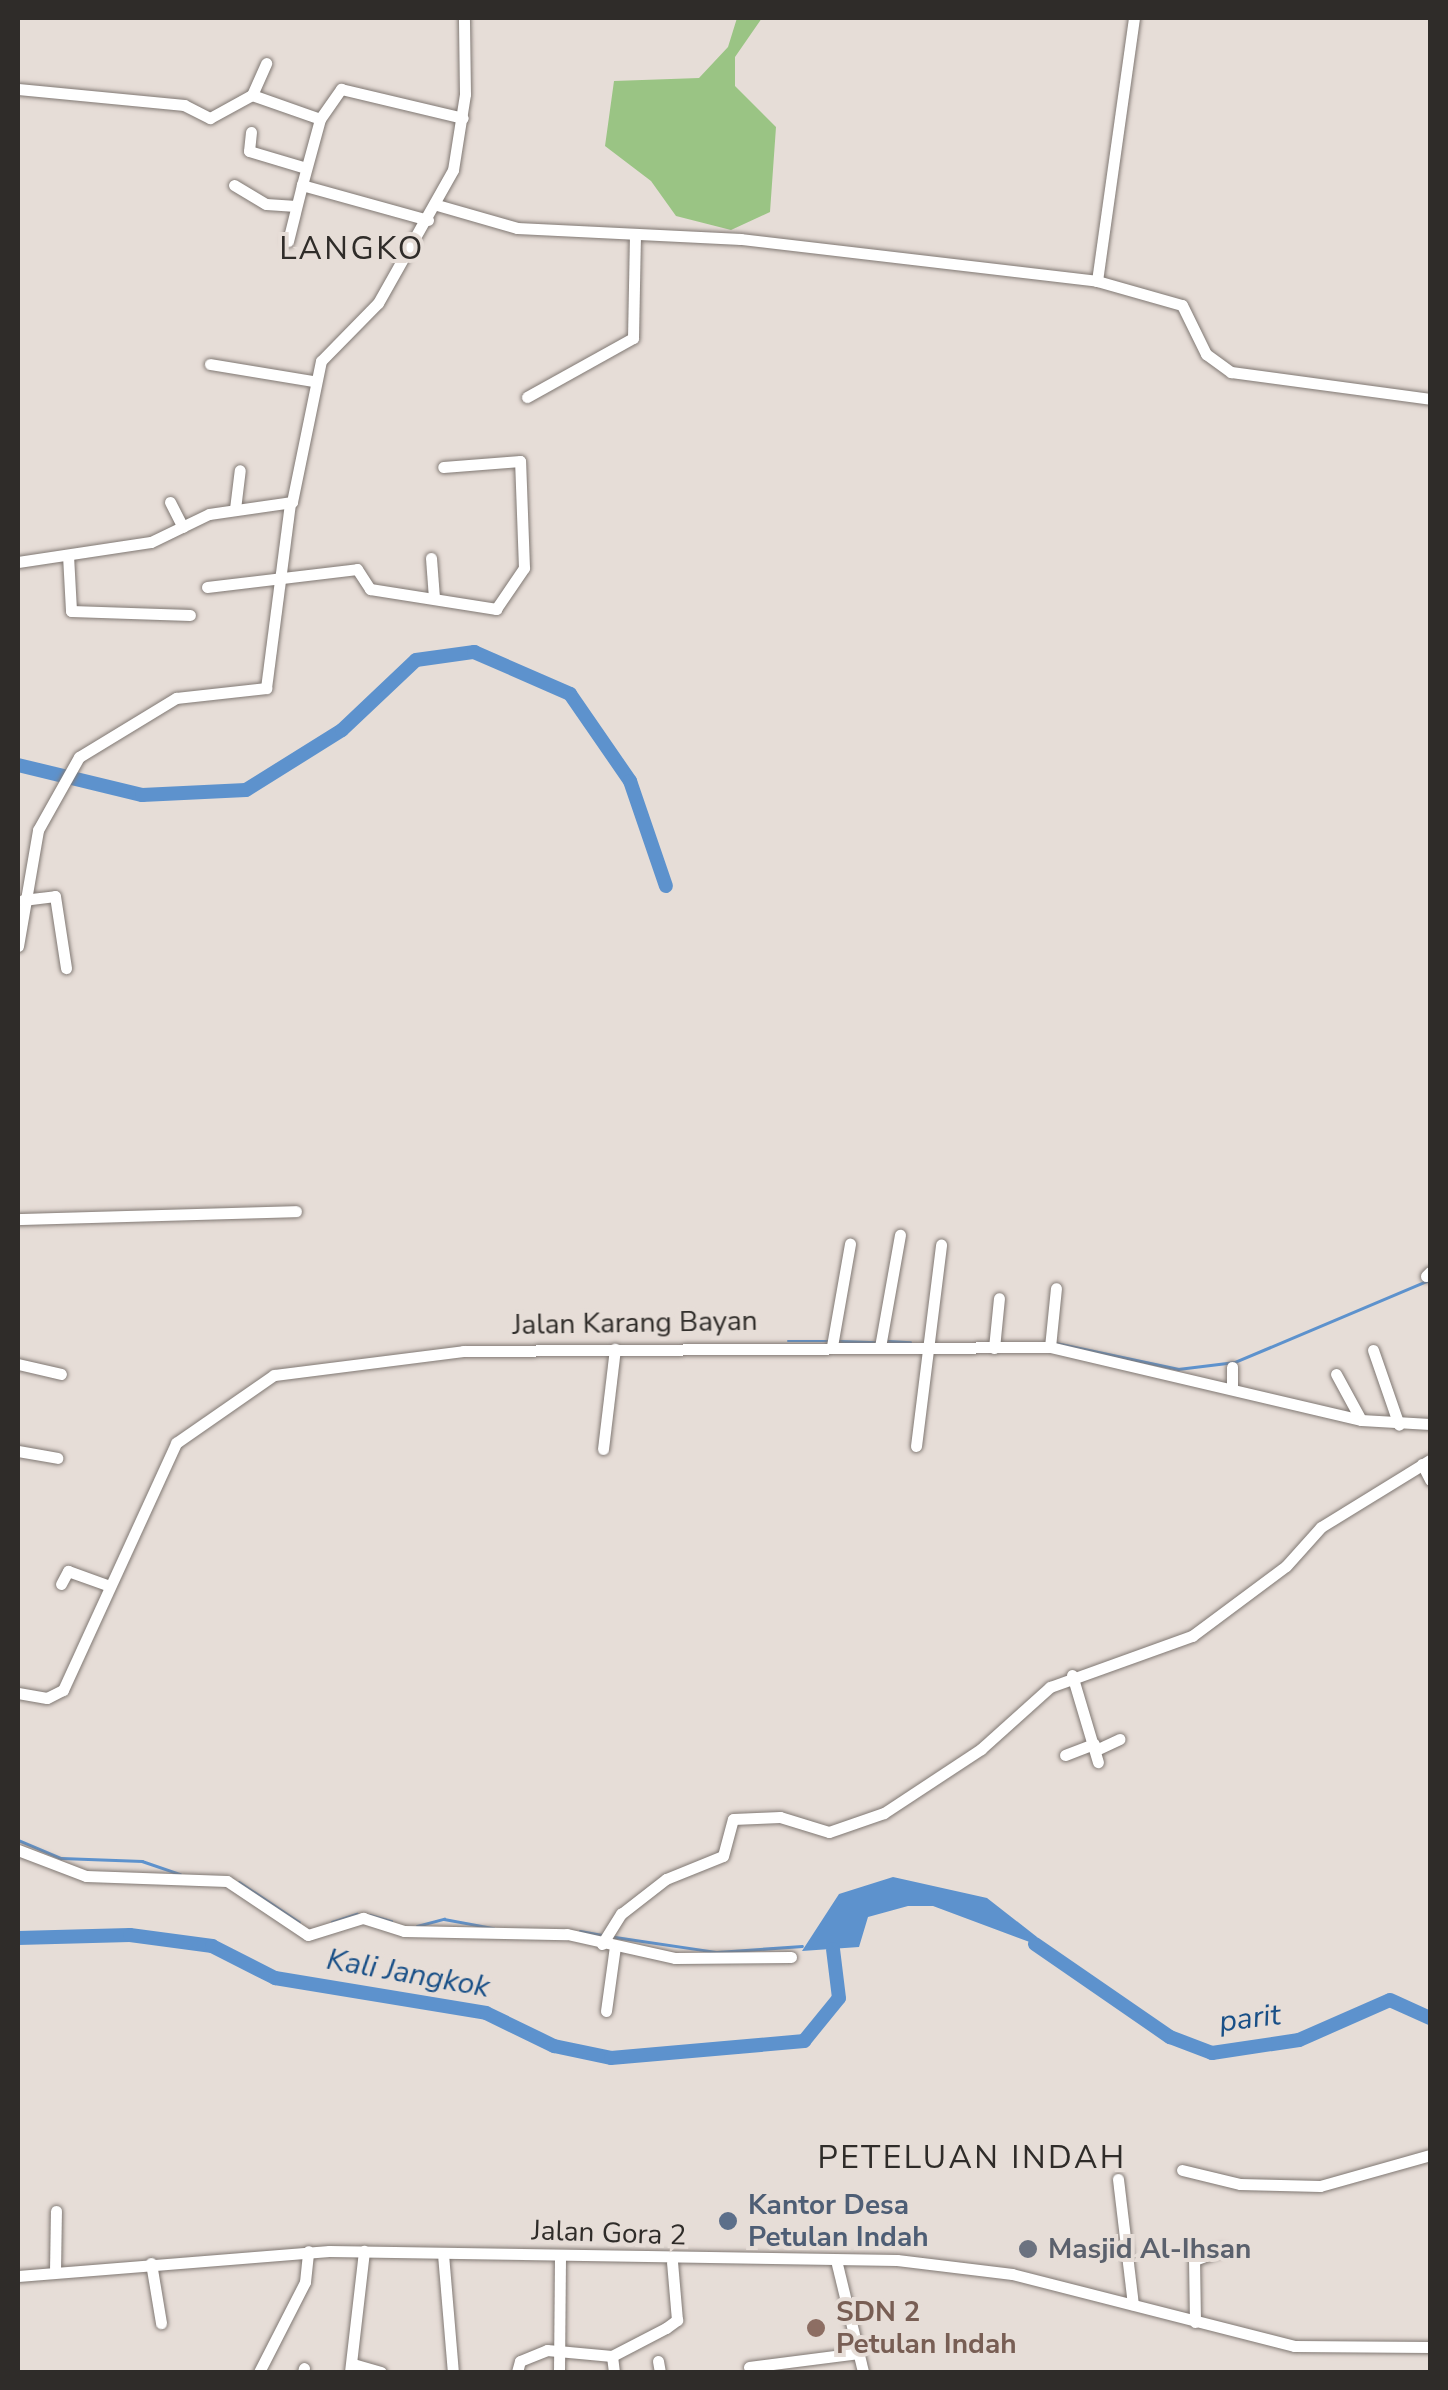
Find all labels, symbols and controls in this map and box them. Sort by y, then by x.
district label: LANGKO [279,230,425,268]
street label: Jalan Karang Bayan [512,1304,758,1342]
water label: Kali Jangkok [324,1942,492,2006]
water label: parit [1217,1997,1283,2041]
district label: PETELUAN INDAH [817,2139,1127,2177]
place label: Kantor Desa Petulan Indah [748,2188,929,2254]
marker: Kantor Desa Petulan Indah [717,2210,739,2232]
street label: Jalan Gora 2 [531,2214,687,2252]
place label: Masjid Al-Ihsan [1048,2232,1251,2266]
marker: Masjid Al-Ihsan [1017,2238,1039,2260]
place label: SDN 2 Petulan Indah [836,2295,1017,2361]
marker: SDN 2 Petulan Indah [805,2317,827,2339]

